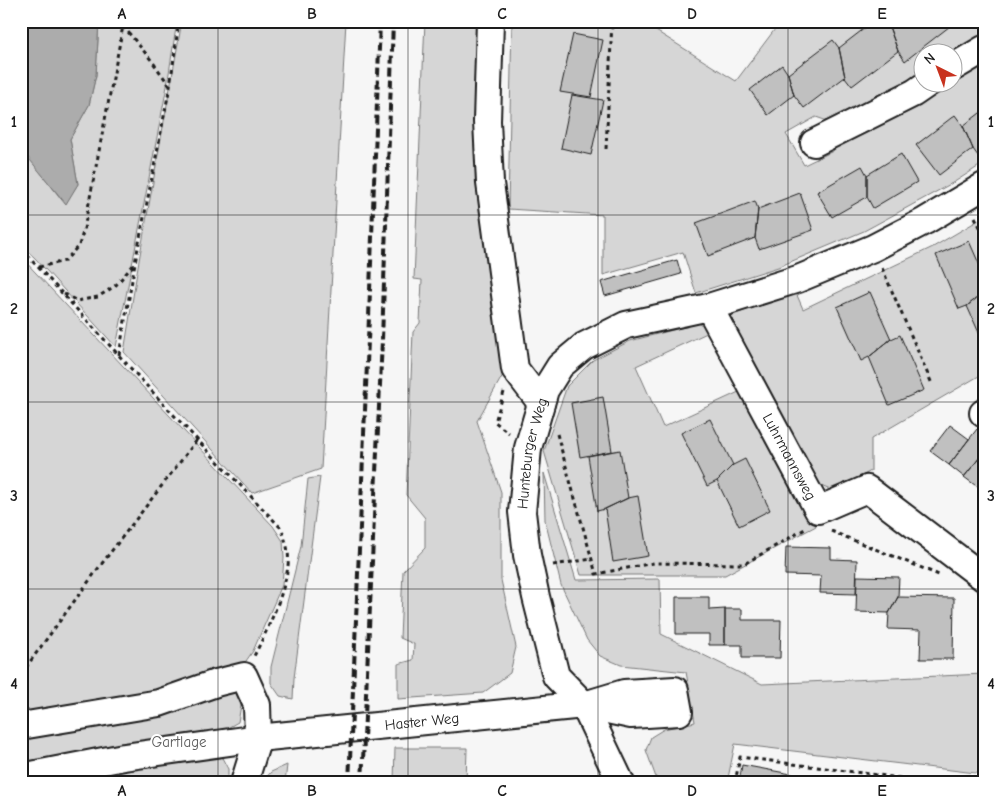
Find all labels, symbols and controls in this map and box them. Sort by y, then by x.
text: A [118,5,127,23]
text: B [307,5,317,23]
text: C [497,5,507,23]
text: D [687,5,697,23]
text: E [877,5,887,23]
north arrow [912,42,962,92]
text: N [921,49,939,68]
text: 1 [11,113,17,131]
text: 1 [988,113,994,131]
text: 2 [10,300,18,318]
text: 2 [987,300,995,318]
street label: Hunteburger Weg [513,396,551,510]
street label: Luhrmannsweg [759,410,820,503]
text: 3 [10,487,18,505]
text: 3 [987,487,995,505]
text: 4 [10,675,18,693]
text: 4 [987,675,995,693]
street label: Haster Weg [384,709,460,734]
park label: Gartlage [151,733,207,751]
text: A [118,782,127,800]
text: B [307,782,317,800]
text: C [497,782,507,800]
text: D [687,782,697,800]
text: E [877,782,887,800]

